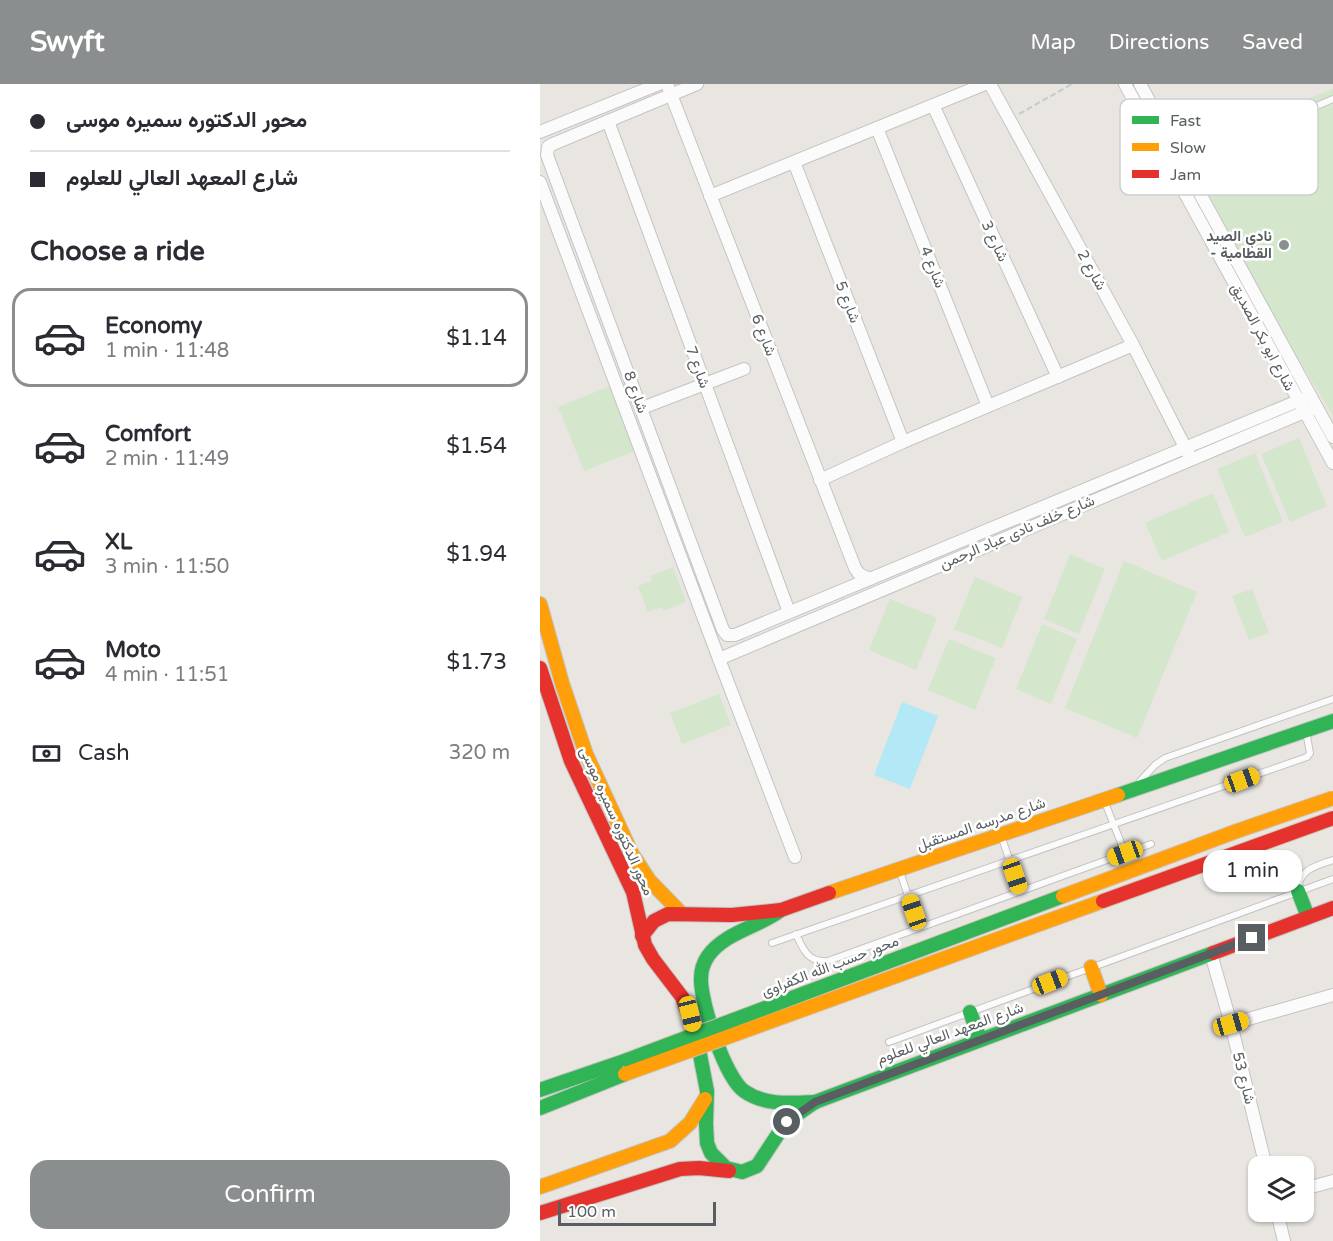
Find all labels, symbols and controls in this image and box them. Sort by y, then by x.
text: Swyft [30,25,105,59]
text: Map [1030,30,1076,55]
text: Directions [1109,30,1209,55]
text: Saved [1242,30,1303,55]
legend [1120,99,1318,195]
text: محور الدكتوره سميره موسى [66,107,307,133]
text: Fast [1170,111,1201,131]
text: Slow [1170,138,1206,158]
text: شارع المعهد العالي للعلوم [66,165,298,191]
text: Jam [1170,165,1201,185]
street label: شارع 3 [976,217,1012,266]
place label: نادي الصيد - القطامية [1206,227,1272,262]
text: Choose a ride [30,235,205,268]
marker: نادي الصيد - القطامية [1277,238,1291,252]
street label: شارع 4 [915,243,950,291]
street label: شارع 2 [1072,247,1110,294]
street label: شارع 5 [830,278,864,326]
street label: شارع ابو بكر الصديق [1225,280,1299,395]
icon: car [33,311,87,365]
street label: شارع 6 [746,311,780,359]
text: Economy [105,313,202,339]
text: $1.14 [446,325,507,351]
text: 1 min · 11:48 [105,339,229,363]
street label: شارع 7 [680,343,714,391]
street label: شارع 8 [618,368,652,416]
icon: car [33,419,87,473]
text: Comfort [105,421,191,447]
text: $1.54 [446,433,507,459]
text: 2 min · 11:49 [105,447,229,471]
street label: شارع خلف نادى عباد الرحمن [937,491,1098,575]
icon: car [33,527,87,581]
text: XL [105,529,132,555]
text: $1.94 [446,541,507,567]
text: 3 min · 11:50 [105,555,229,579]
icon: car [33,635,87,689]
text: Moto [105,637,161,663]
text: $1.73 [446,649,507,675]
text: 4 min · 11:51 [105,663,229,687]
icon: cash [30,737,63,770]
text: Cash [78,740,130,766]
text: 320 m [449,741,510,765]
street label: محور الدكتوره سميره موسى [575,744,658,899]
car [1222,765,1262,795]
street label: شارع مدرسه المستقبل [914,793,1049,856]
car [1105,838,1145,868]
callout: 1 min [1202,851,1302,893]
car [1001,856,1029,896]
text: 1 min [1226,859,1279,883]
car [900,892,928,932]
route end [1238,924,1265,951]
street label: محور حسب الله الكفراوى [759,931,902,1001]
car [1030,967,1070,997]
car [677,994,703,1034]
street label: شارع المعهد العالي للعلوم [874,998,1027,1072]
car [1211,1010,1251,1038]
street label: شارع 53 [1227,1050,1259,1106]
route start [773,1108,800,1135]
map controls [1248,1156,1314,1222]
button: layers [1248,1156,1314,1222]
button: Confirm [30,1160,510,1229]
scale bar [558,1199,716,1226]
text: 100 m [567,1202,616,1222]

